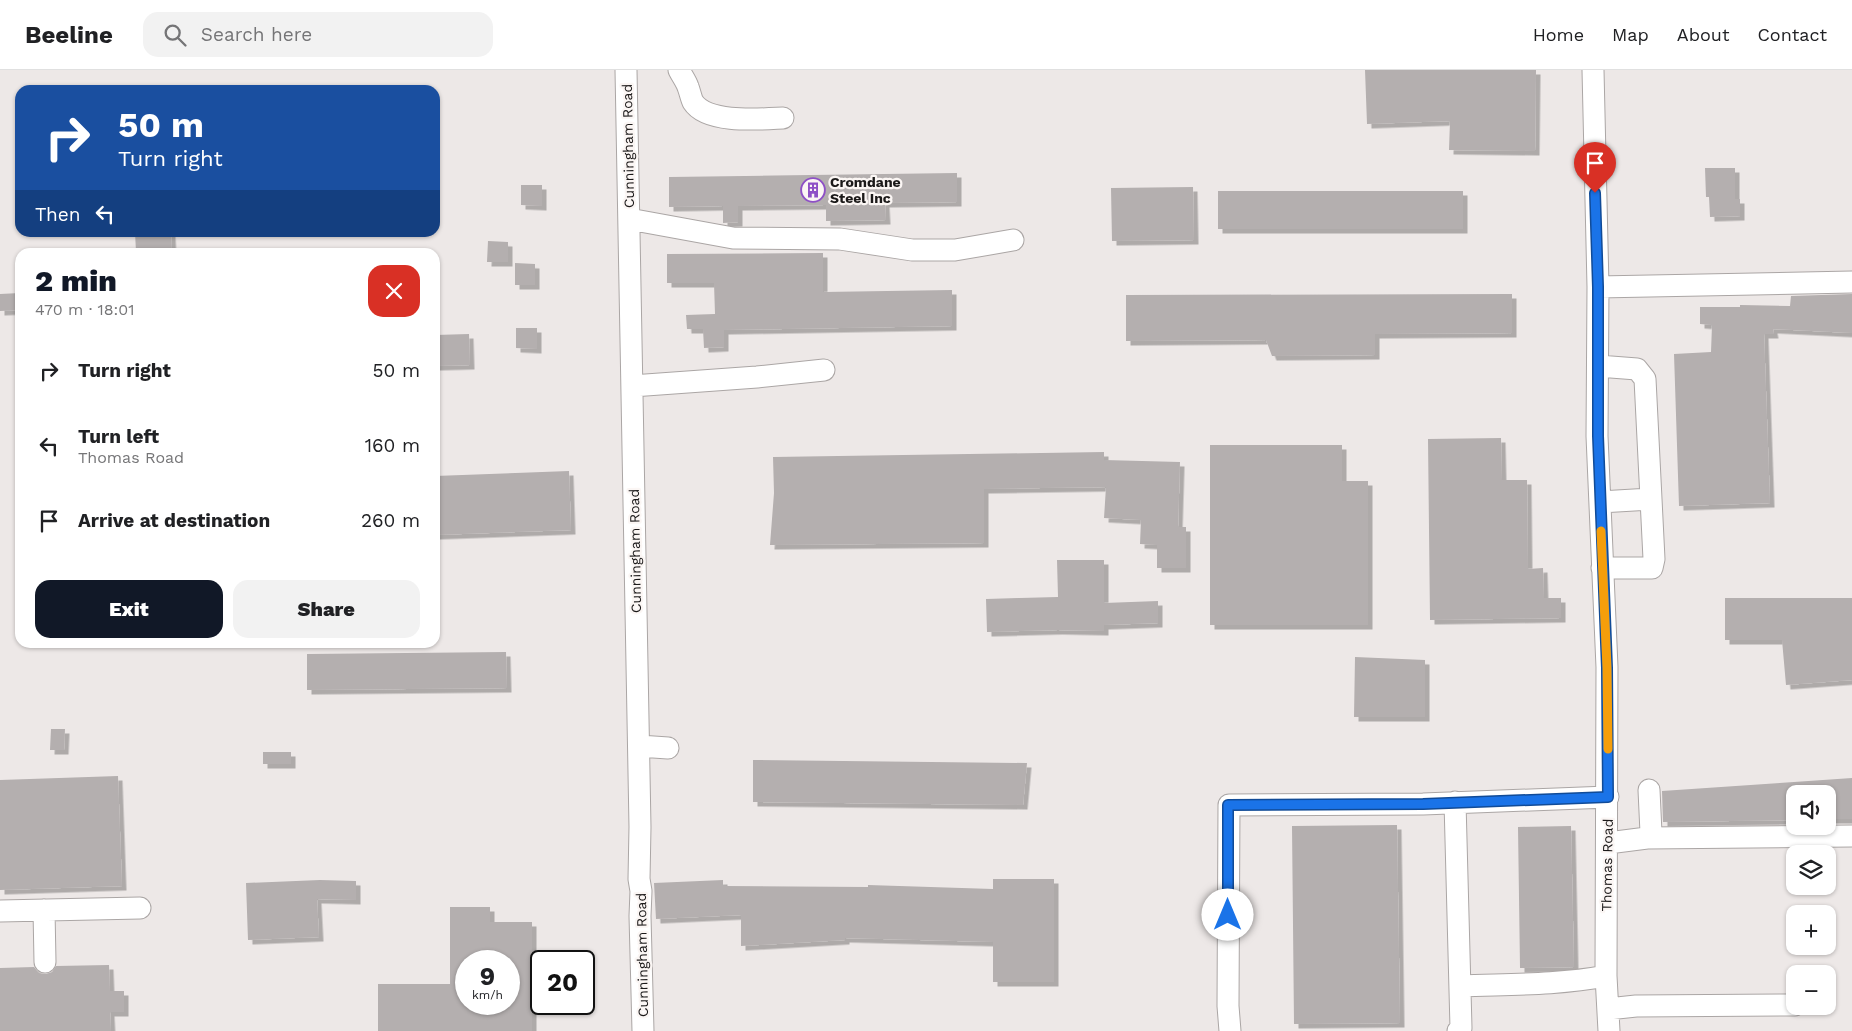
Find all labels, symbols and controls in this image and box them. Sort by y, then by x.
search box [143,12,493,57]
text: Beeline [25,21,113,49]
icon: search [161,21,189,49]
text: Search here [201,23,312,46]
text: Home [1533,24,1584,45]
text: Map [1612,24,1649,45]
text: About [1677,24,1729,45]
text: Contact [1757,24,1827,45]
street label: Cunningham Road [619,84,637,208]
text: 50 m [118,104,204,146]
icon: right [35,105,100,170]
pin [1574,142,1616,193]
text: Turn right [118,146,223,171]
icon: arrive [1581,149,1609,177]
place label: Cromdane Steel Inc [830,174,901,206]
building icon: Cromdane Steel Inc [800,177,826,203]
icon: left [91,200,119,228]
text: Then [35,203,81,226]
text: 2 min [35,263,117,298]
button: close [368,265,420,317]
text: 470 m · 18:01 [35,300,135,319]
icon: right [35,357,63,385]
text: Turn right [78,359,171,382]
text: 50 m [373,359,420,382]
text: Turn left [78,425,159,448]
icon: left [35,432,63,460]
text: 160 m [365,434,420,457]
text: Thomas Road [78,448,184,467]
street label: Cunningham Road [626,489,644,613]
icon: arrive [35,507,63,535]
text: Arrive at destination [78,509,270,532]
text: 260 m [361,509,420,532]
button: Exit [35,580,223,638]
button: Share [233,580,420,638]
map controls [1786,785,1836,1015]
button: sound [1786,785,1836,835]
street label: Thomas Road [1598,818,1616,912]
button: layers [1786,845,1836,895]
position arrow [1201,888,1253,940]
street label: Cunningham Road [633,893,651,1017]
button: + [1786,905,1836,955]
speed limit sign: 20 [530,950,595,1015]
text: 9 [480,962,495,991]
button: − [1786,965,1836,1015]
text: km/h [472,988,503,1002]

